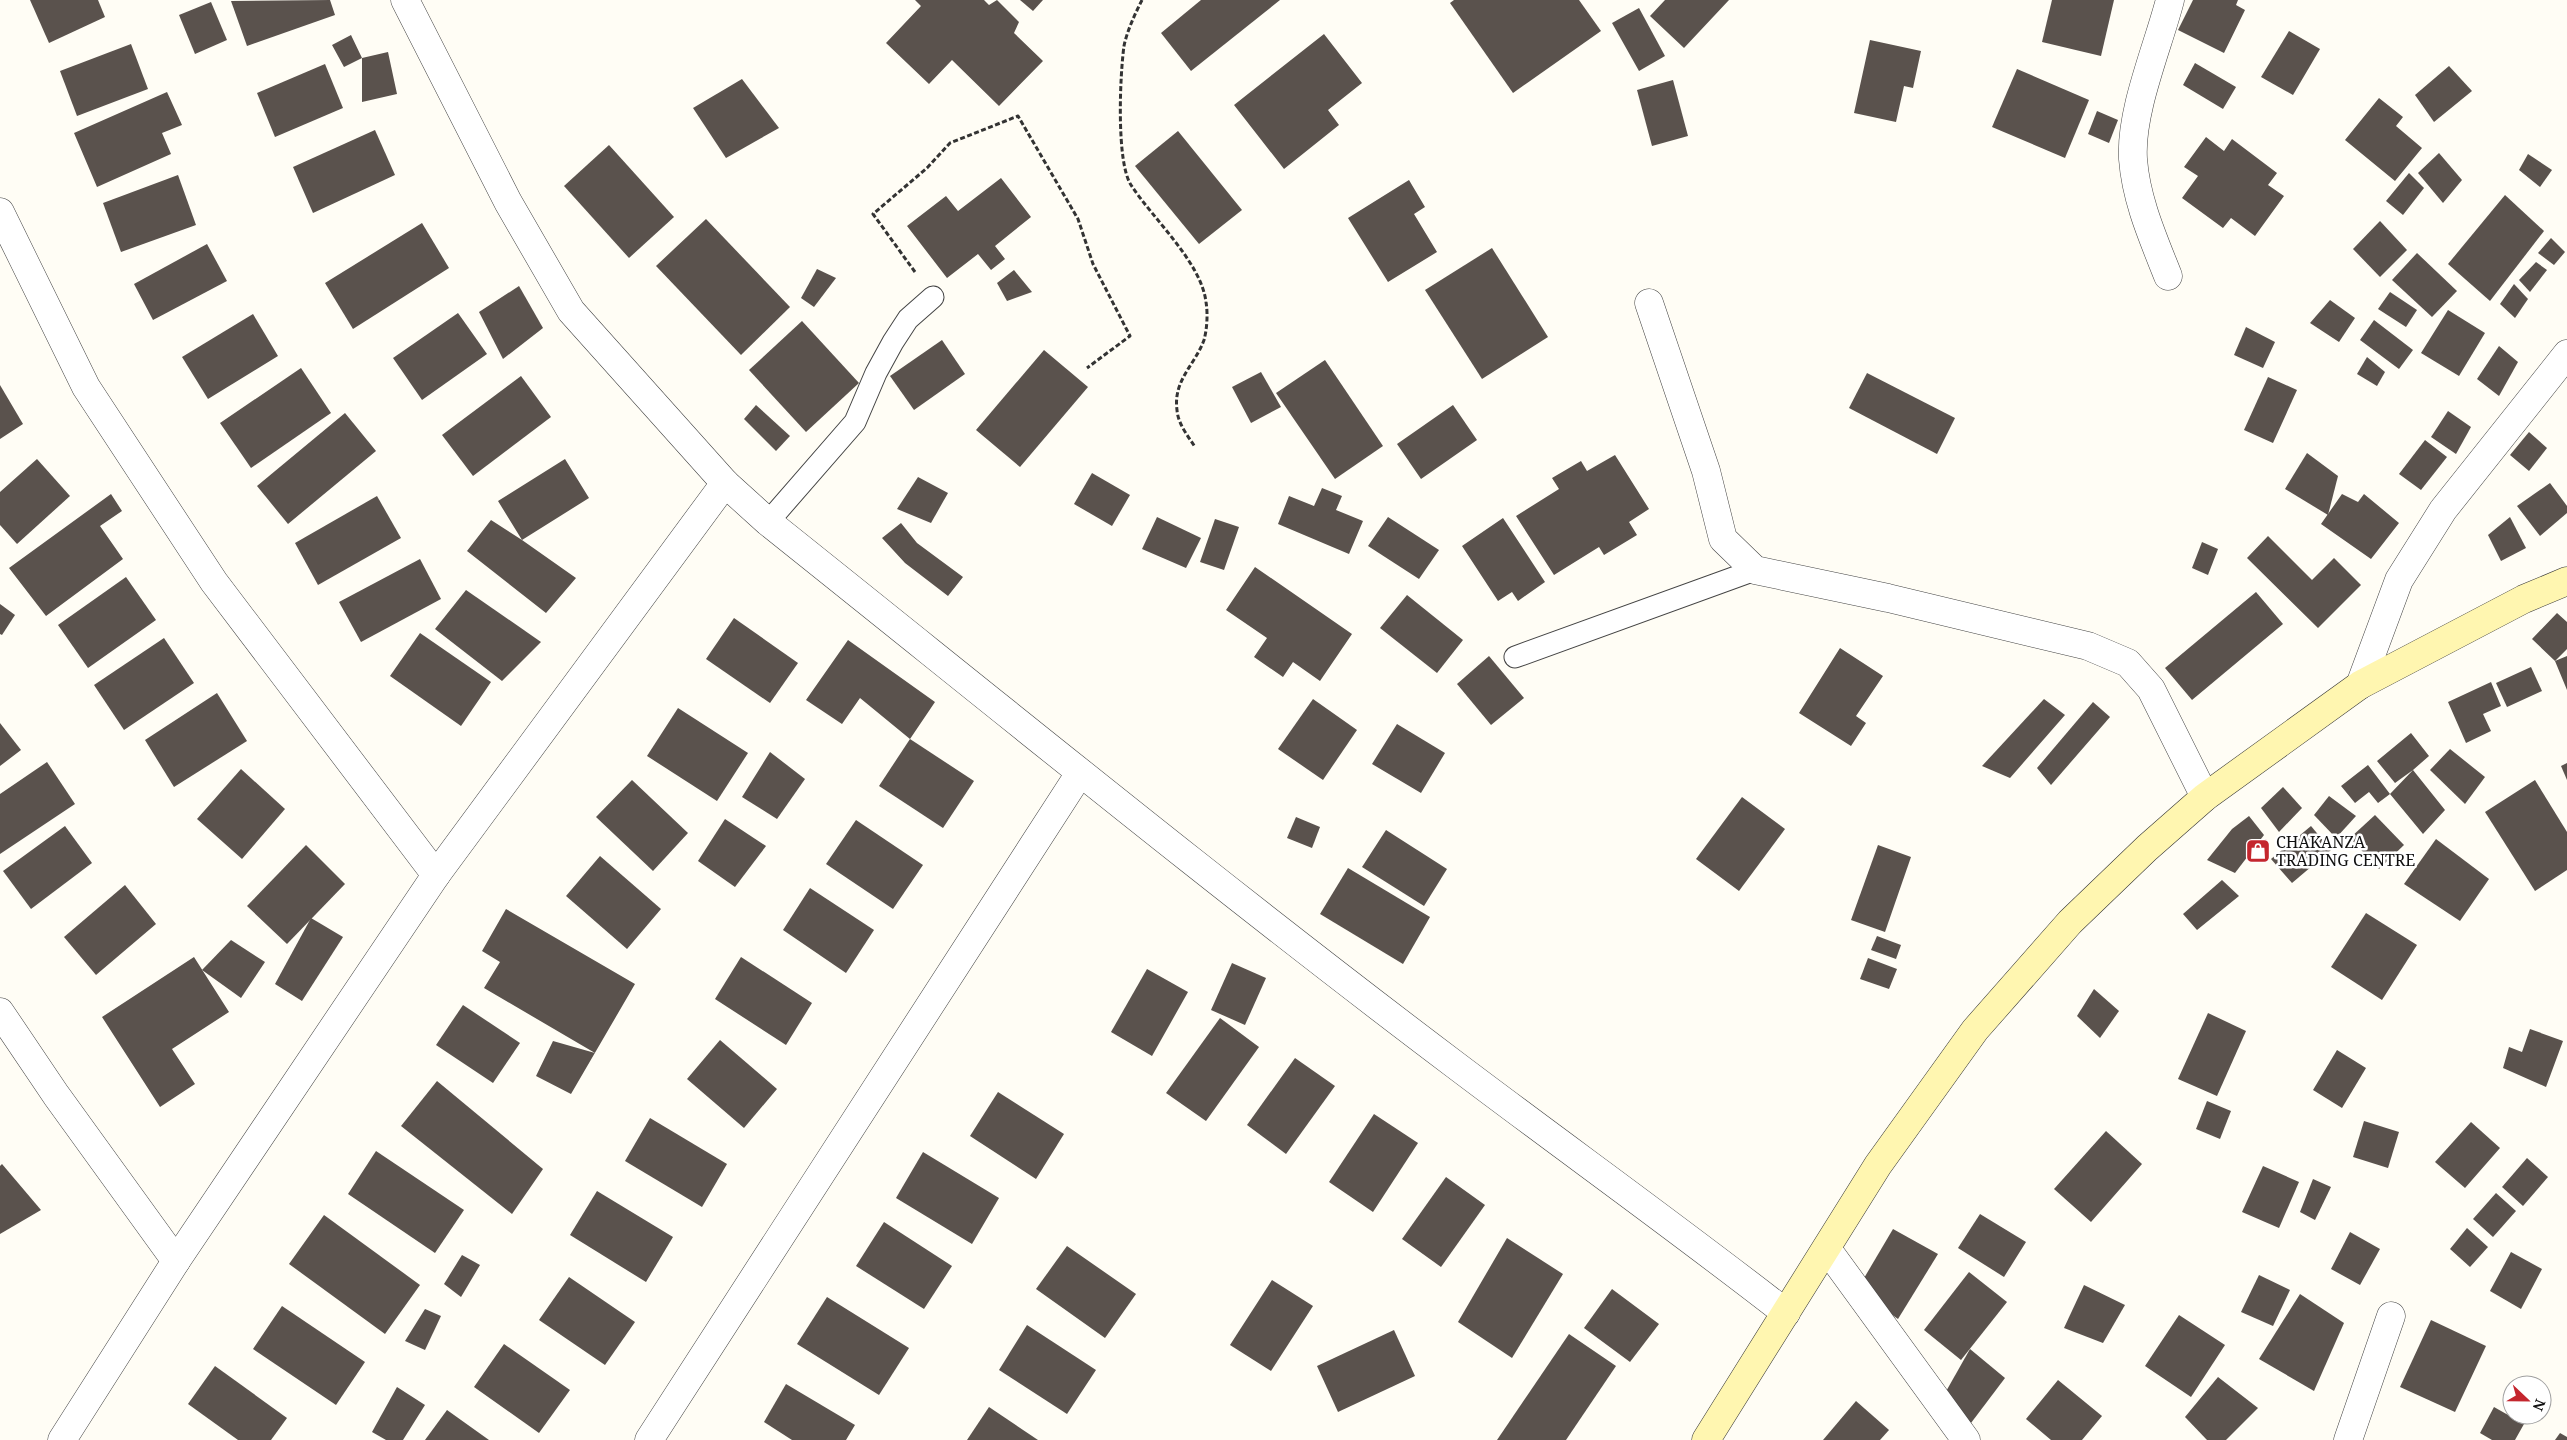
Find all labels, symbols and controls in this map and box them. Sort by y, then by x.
place label: CHAKANZA TRADING CENTRE [2276,831,2415,871]
shop icon: CHAKANZA TRADING CENTRE [2245,838,2271,864]
north arrow [2502,1375,2552,1425]
text: N [2529,1396,2550,1414]

